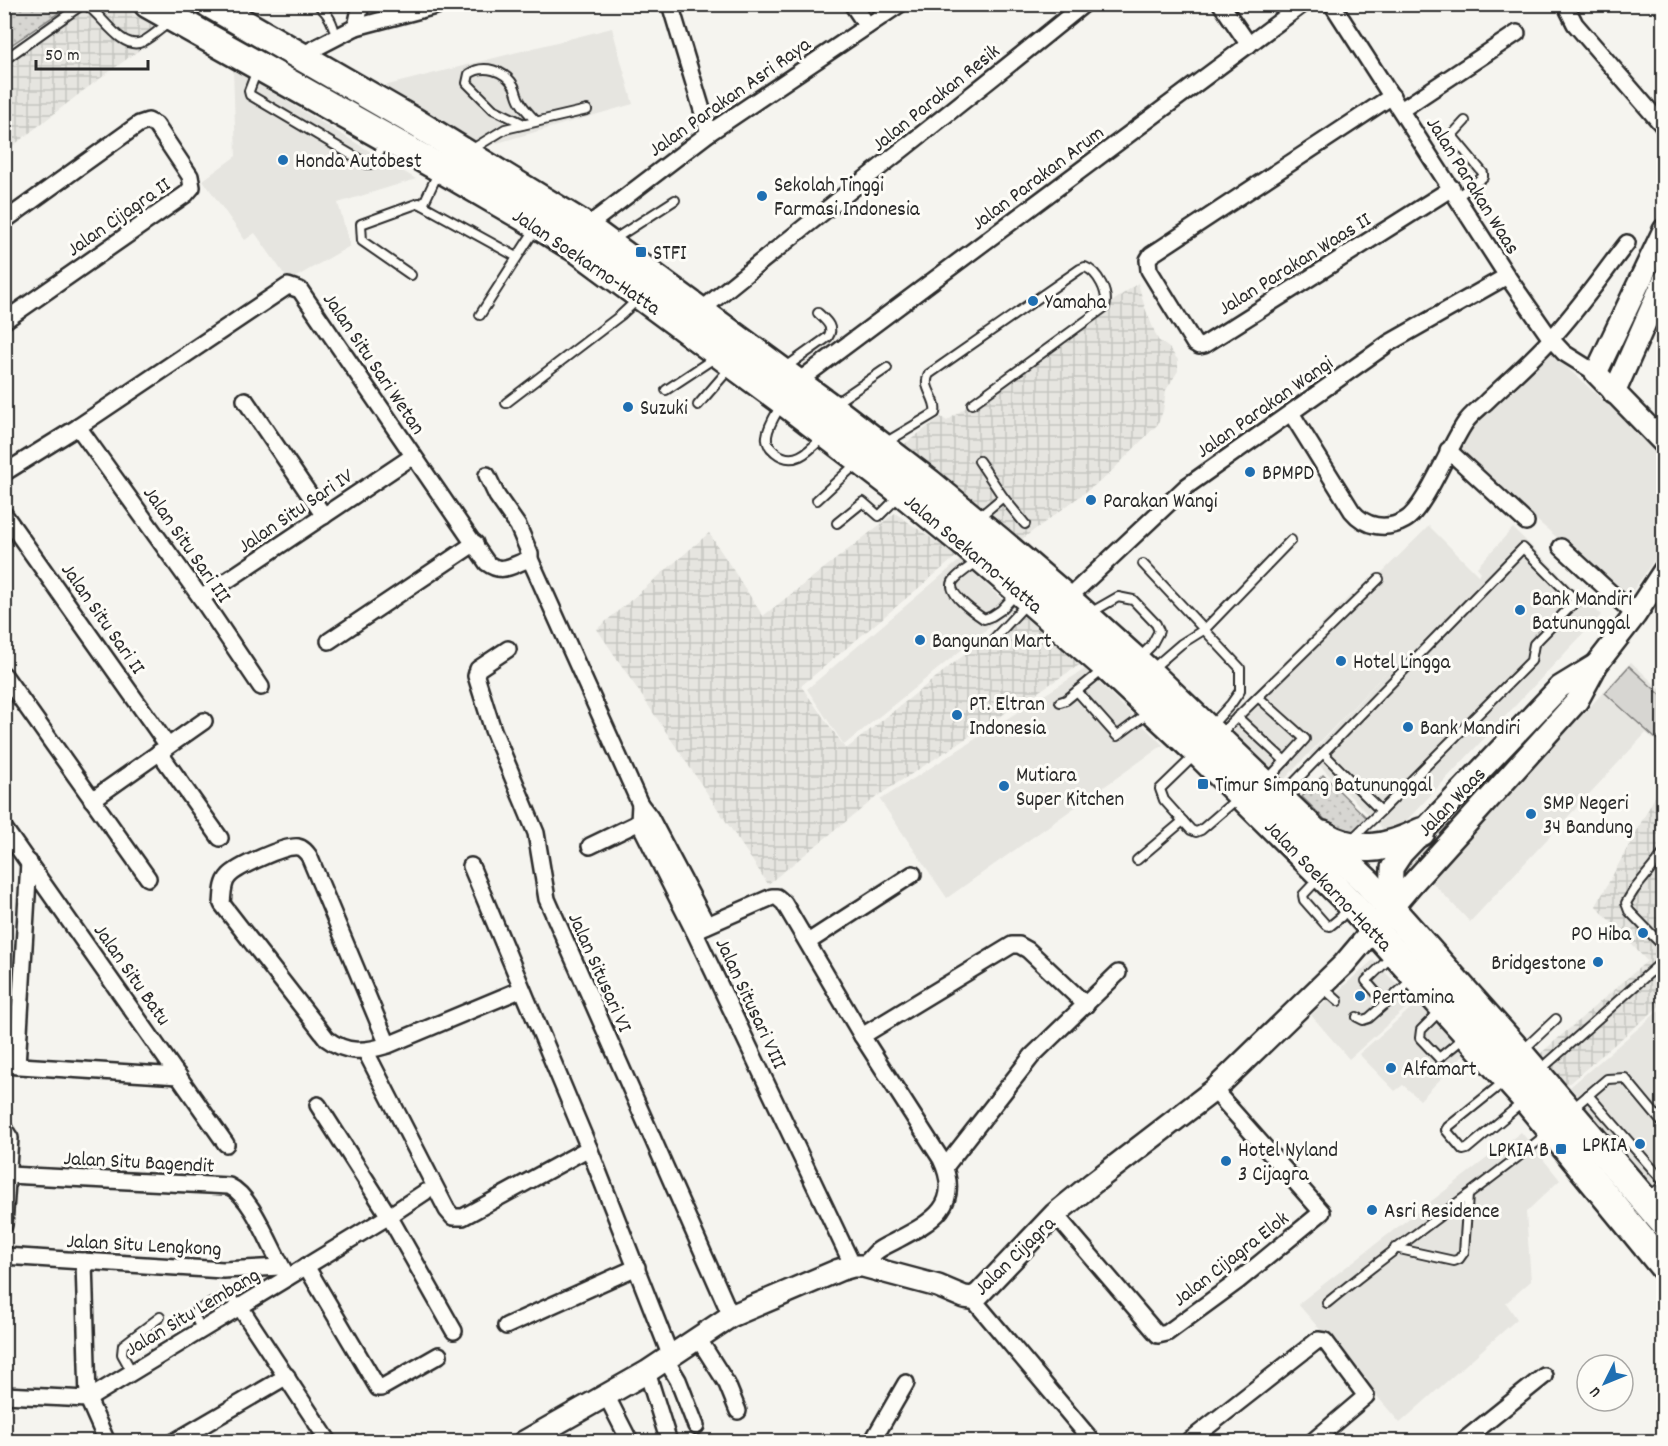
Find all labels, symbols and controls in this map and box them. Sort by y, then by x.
street label: Jalan Parakan Asri Raya [643,30,819,166]
scale bar [36,33,148,71]
street label: Jalan Parakan Resik [866,38,1008,161]
text: 50 m [45,44,80,69]
street label: Jalan Parakan Waas [1417,112,1526,261]
street label: Jalan Parakan Arum [966,119,1112,239]
place label: Honda Autobest [295,148,422,178]
marker: Honda Autobest [276,153,290,167]
street label: Jalan Cijagra II [62,171,178,265]
place label: Sekolah Tinggi Farmasi Indonesia [774,172,921,226]
marker: Sekolah Tinggi Farmasi Indonesia [755,189,769,203]
street label: Jalan Soekarno-Hatta [505,203,666,325]
street label: Jalan Parakan Waas II [1213,206,1378,325]
place label: STFI [653,240,687,270]
marker: STFI [634,245,648,259]
street label: Jalan Situ Sari Wetan [314,288,431,442]
place label: Yamaha [1045,289,1107,319]
marker: Yamaha [1026,294,1040,308]
street label: Jalan Parakan Wangi [1191,350,1341,467]
place label: Suzuki [640,395,688,425]
marker: Suzuki [621,400,635,414]
place label: BPMPD [1262,460,1314,490]
street label: Jalan Situ Sari IV [233,463,361,562]
marker: BPMPD [1243,465,1257,479]
street label: Jalan Situ Sari III [134,481,237,611]
street label: Jalan Soekarno-Hatta [896,488,1049,623]
place label: Parakan Wangi [1103,488,1218,518]
marker: Parakan Wangi [1084,493,1098,507]
street label: Jalan Situ Sari II [52,558,151,682]
place label: Bank Mandiri Batununggal [1532,586,1632,640]
marker: Bank Mandiri Batununggal [1513,603,1527,617]
place label: Bangunan Mart [932,628,1052,658]
marker: Bangunan Mart [913,633,927,647]
place label: Hotel Lingga [1353,649,1451,679]
marker: Hotel Lingga [1334,654,1348,668]
place label: PT. Eltran Indonesia [969,691,1047,745]
marker: PT. Eltran Indonesia [950,708,964,722]
place label: Bank Mandiri [1420,715,1520,745]
marker: Bank Mandiri [1401,720,1415,734]
street label: Jalan Waas [1412,761,1494,845]
place label: Mutiara Super Kitchen [1016,762,1124,816]
place label: Timur Simpang Batununggal [1215,772,1432,802]
marker: Timur Simpang Batununggal [1196,777,1210,791]
marker: Mutiara Super Kitchen [997,779,1011,793]
place label: SMP Negeri 34 Bandung [1543,790,1633,844]
marker: SMP Negeri 34 Bandung [1524,807,1538,821]
street label: Jalan Soekarno-Hatta [1256,814,1399,961]
street label: Jalan Situsari VI [558,908,638,1038]
street label: Jalan Situ Batu [84,919,177,1033]
place label: PO Hiba [1571,921,1632,951]
marker: PO Hiba [1636,926,1650,940]
street label: Jalan Situsari VIII [706,934,793,1075]
place label: Bridgestone [1491,950,1586,980]
marker: Bridgestone [1591,955,1605,969]
place label: Pertamina [1372,984,1455,1014]
marker: Pertamina [1353,989,1367,1003]
place label: Alfamart [1403,1056,1477,1086]
marker: Alfamart [1384,1061,1398,1075]
place label: LPKIA [1582,1132,1628,1162]
place label: Hotel Nyland 3 Cijagra [1238,1137,1338,1191]
place label: LPKIA B [1488,1137,1549,1167]
marker: LPKIA [1633,1137,1647,1151]
marker: LPKIA B [1554,1142,1568,1156]
street label: Jalan Situ Bagendit [63,1145,215,1183]
marker: Hotel Nyland 3 Cijagra [1219,1154,1233,1168]
place label: Asri Residence [1384,1198,1499,1228]
marker: Asri Residence [1365,1203,1379,1217]
street label: Jalan Cijagra Elok [1167,1205,1296,1315]
street label: Jalan Cijagra [969,1210,1064,1304]
street label: Jalan Situ Lengkong [66,1228,222,1266]
street label: Jalan Situ Lembang [121,1262,266,1365]
north arrow [1575,1353,1635,1413]
text: U [1585,1381,1607,1402]

